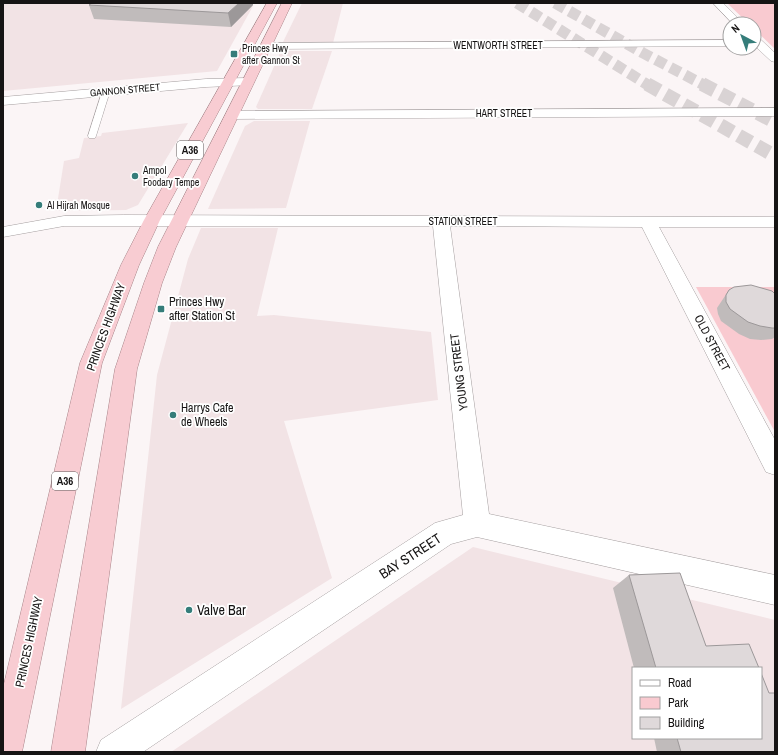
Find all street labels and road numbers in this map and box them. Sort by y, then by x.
street label: WENTWORTH STREET [453,39,543,52]
street label: GANNON STREET [89,80,161,100]
street label: HART STREET [476,107,532,120]
road number: A36 [177,141,203,159]
street label: STATION STREET [429,215,497,228]
street label: PRINCES HIGHWAY [83,280,129,373]
street label: OLD STREET [690,312,734,374]
street label: YOUNG STREET [446,332,472,412]
road number: A36 [52,472,78,490]
street label: BAY STREET [376,529,444,583]
street label: PRINCES HIGHWAY [12,595,47,689]

